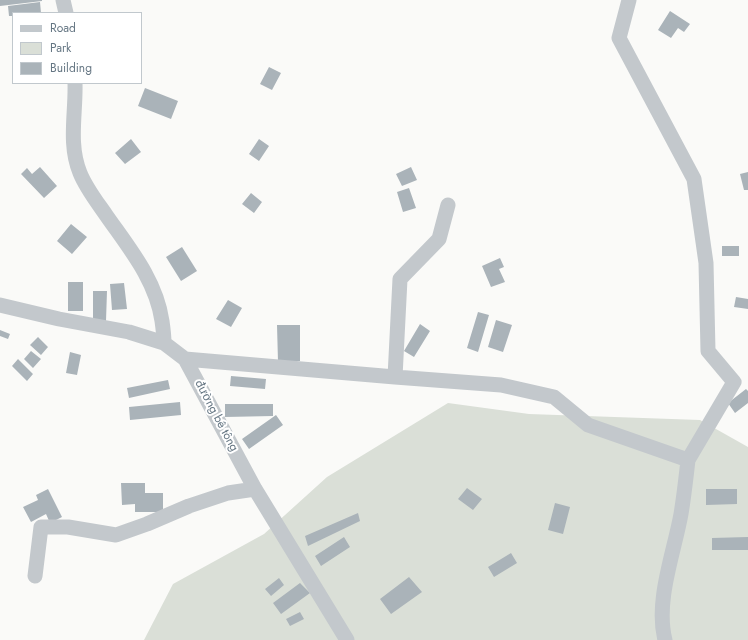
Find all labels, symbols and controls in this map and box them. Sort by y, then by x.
legend [12,12,142,84]
text: Road [50,19,76,37]
text: Park [50,39,71,57]
text: Building [50,59,92,77]
street label: đường bê tông [191,378,241,454]

